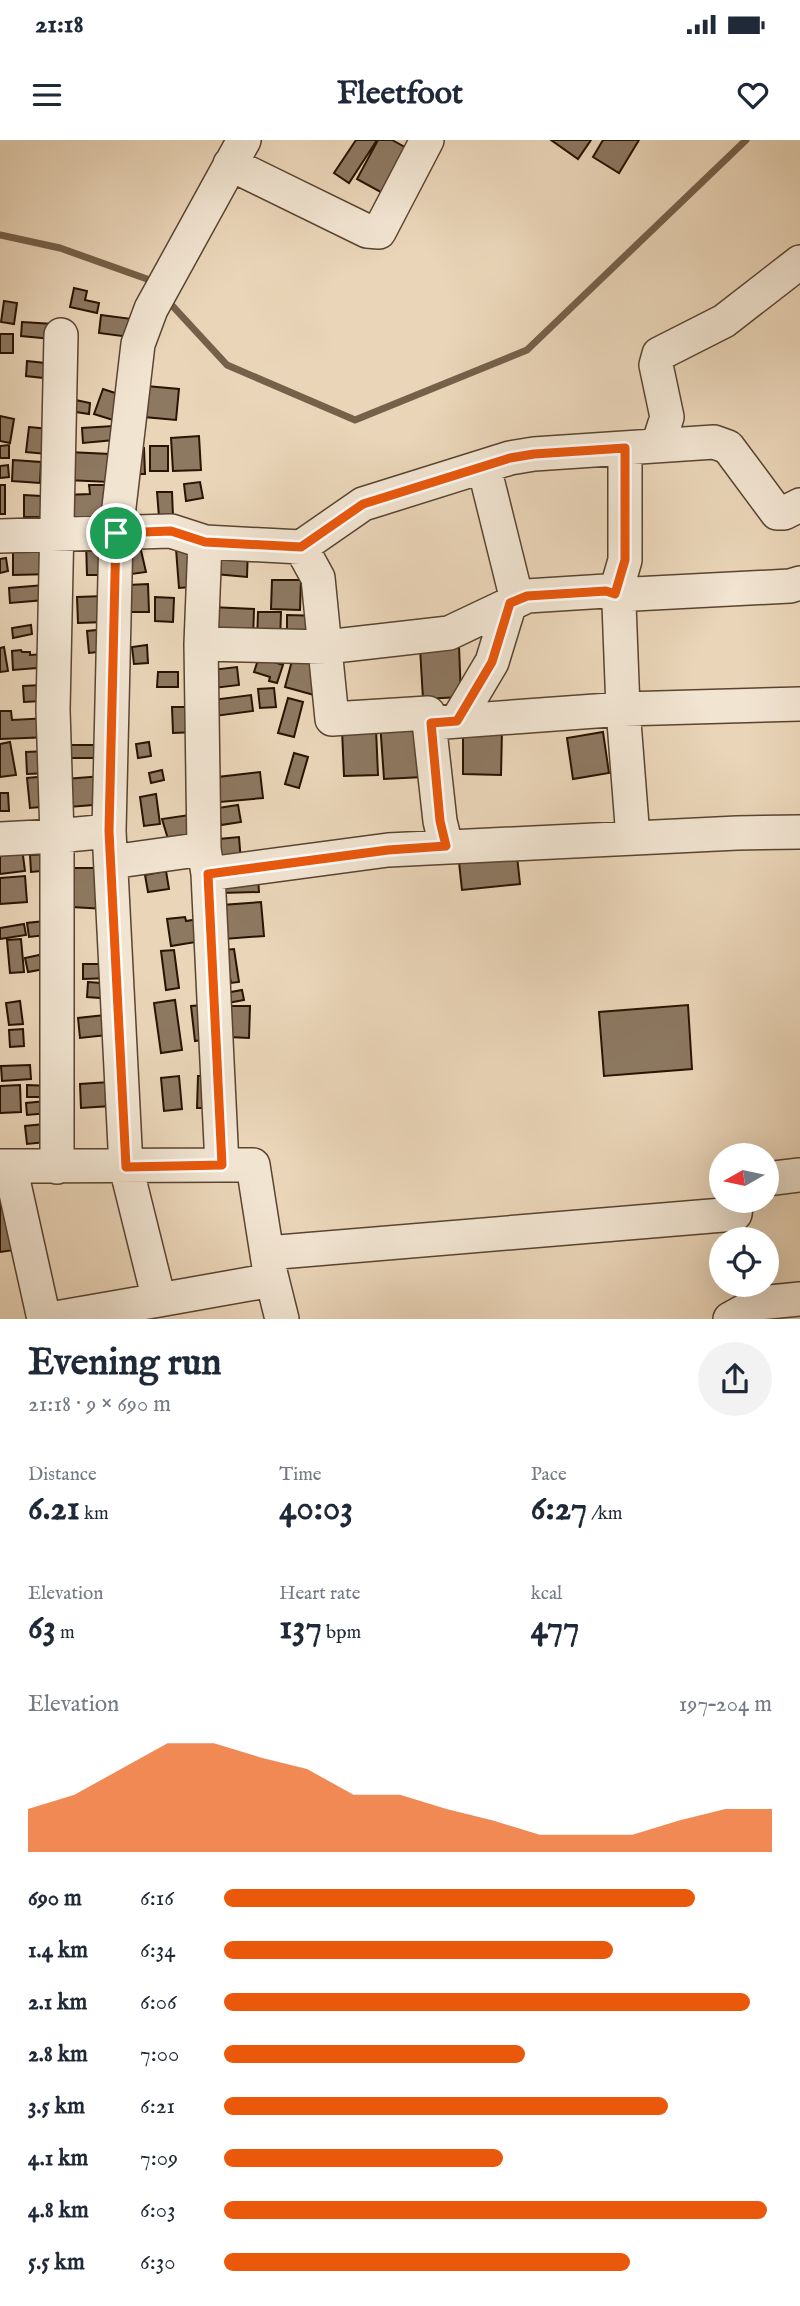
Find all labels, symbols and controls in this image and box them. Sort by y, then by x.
text: 21:18 [35,8,84,41]
text: Fleetfoot [337,74,463,115]
icon: menu [28,76,66,114]
icon: heart [734,76,772,114]
pin [86,503,146,563]
icon: arrive [97,514,135,552]
north arrow [709,1143,779,1213]
map controls [709,1143,779,1297]
button: locate [709,1227,779,1297]
text: Evening run [28,1340,222,1388]
button: share [698,1342,772,1416]
text: 21:18 · 9 × 690 m [28,1390,171,1419]
text: Distance [28,1463,97,1487]
text: Time [279,1463,322,1487]
text: Pace [531,1463,567,1487]
text: 6.21 [28,1487,80,1532]
text: 40:03 [279,1487,353,1532]
text: 6:27 [531,1487,587,1532]
text: km [80,1502,109,1526]
text: /km [587,1502,623,1526]
text: Elevation [28,1582,103,1606]
text: Heart rate [279,1582,360,1606]
text: kcal [531,1582,562,1606]
text: 63 [28,1606,56,1651]
text: 137 [279,1606,322,1651]
text: 477 [531,1606,579,1651]
text: m [56,1621,75,1645]
text: bpm [322,1621,361,1645]
text: Elevation [28,1690,119,1719]
text: 197–204 m [679,1690,772,1719]
text: 690 m [28,1884,82,1913]
text: 6:16 [140,1884,174,1913]
text: 1.4 km [28,1936,88,1965]
text: 6:34 [140,1936,176,1965]
text: 2.1 km [28,1988,87,2017]
text: 6:06 [140,1988,177,2017]
text: 2.8 km [28,2040,88,2069]
text: 7:00 [140,2040,179,2069]
text: 3.5 km [28,2092,85,2121]
text: 6:21 [140,2092,175,2121]
text: 4.1 km [28,2144,88,2173]
text: 7:09 [140,2144,178,2173]
text: 4.8 km [28,2196,89,2225]
text: 6:03 [140,2196,176,2225]
text: 5.5 km [28,2248,85,2277]
text: 6:30 [140,2248,176,2277]

